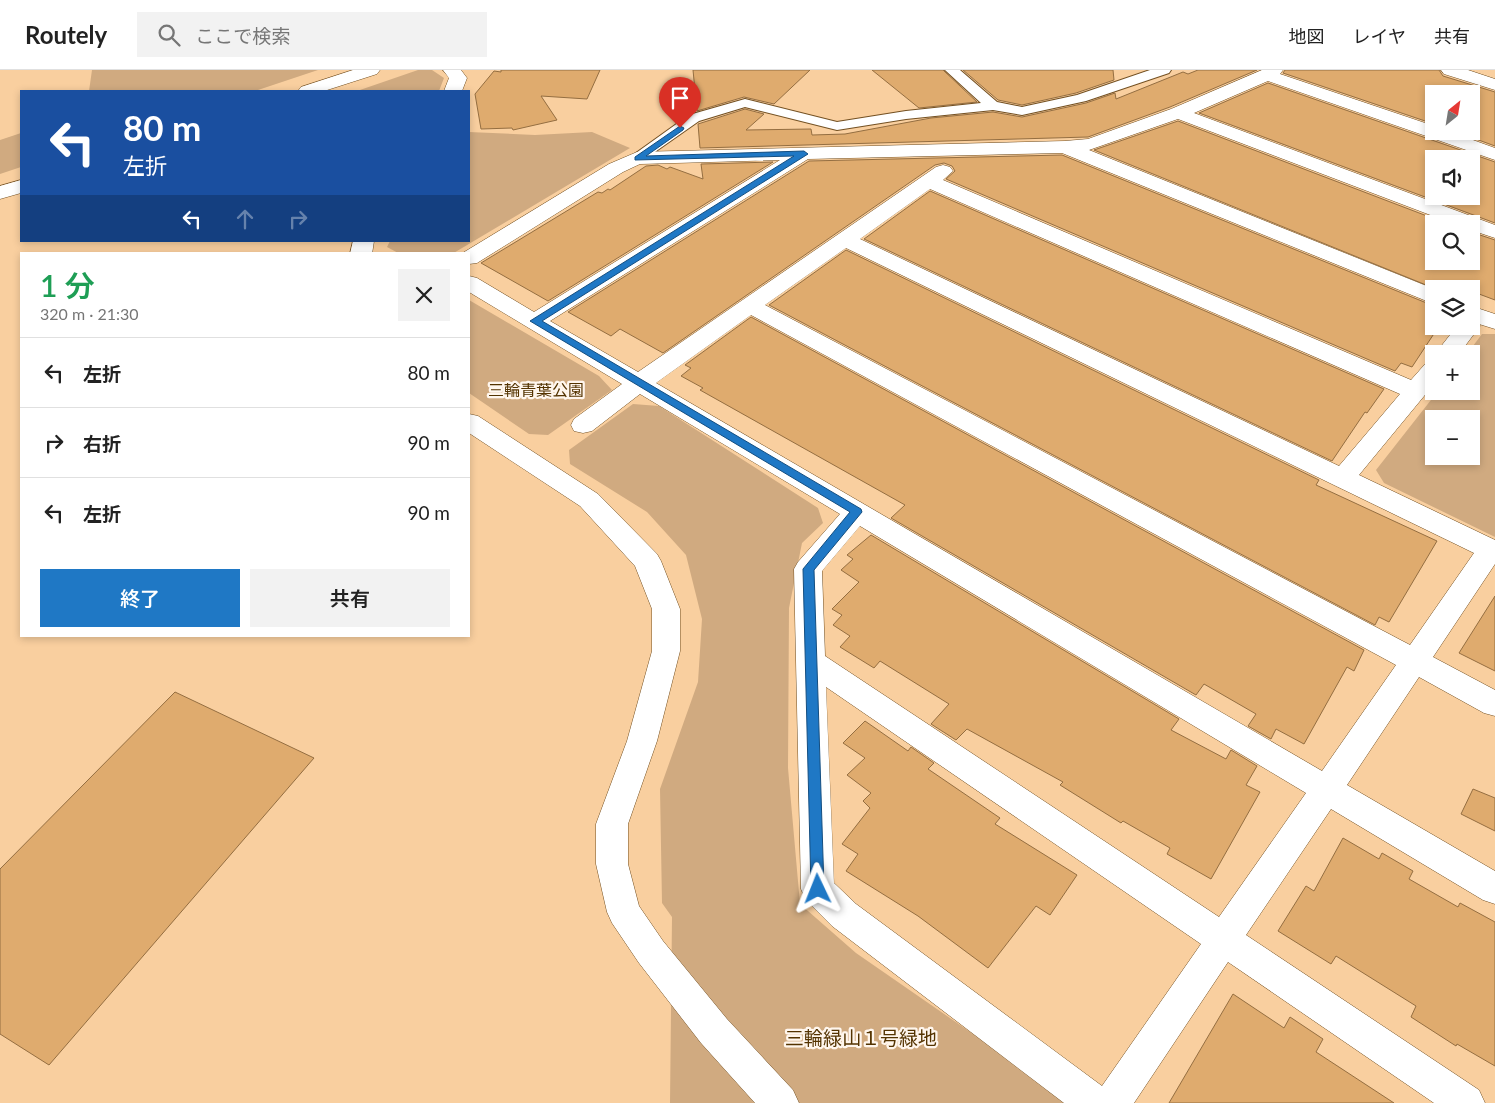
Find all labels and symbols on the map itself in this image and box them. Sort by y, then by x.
pin [659,77,701,128]
north arrow [1425,85,1480,140]
park label: 三輪青葉公園 [488,380,584,399]
position arrow [791,862,843,914]
park label: 三輪緑山１号緑地 [785,1026,937,1049]

